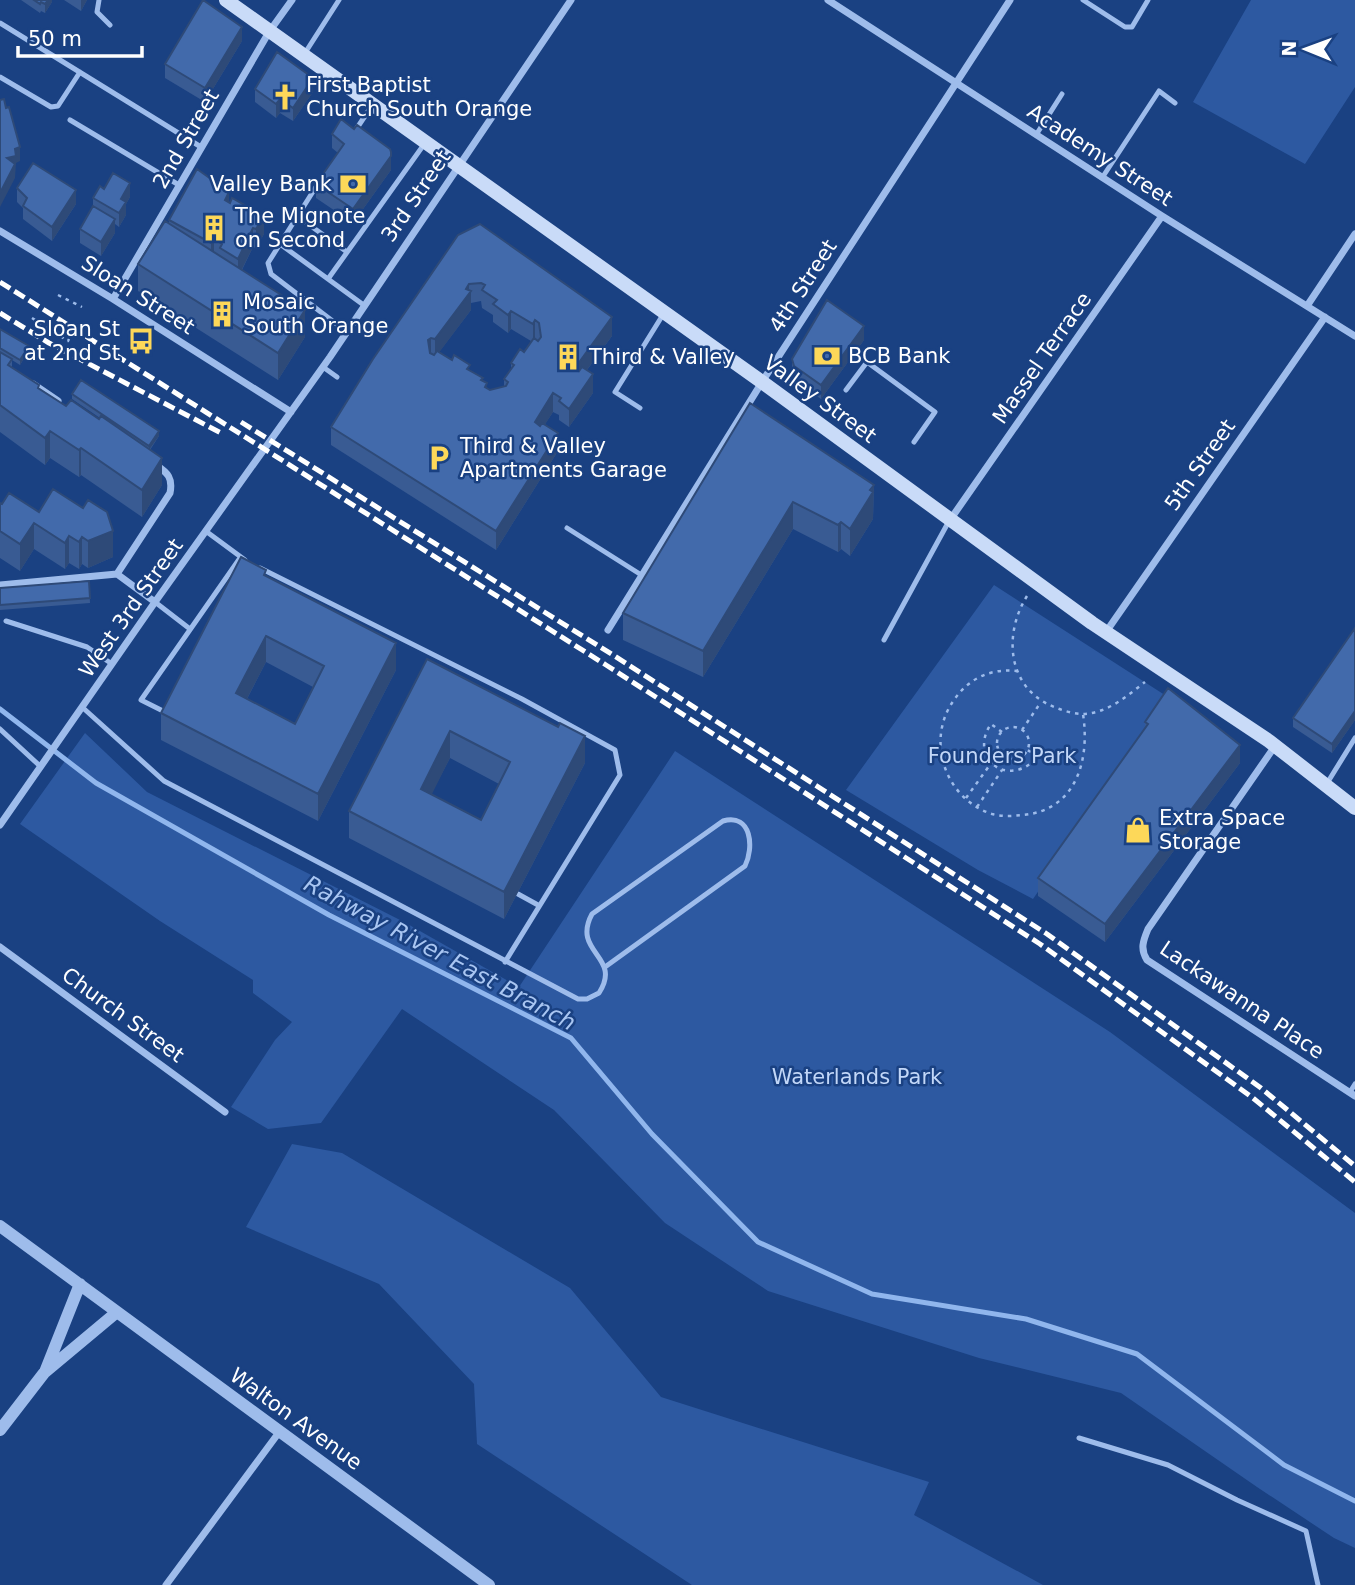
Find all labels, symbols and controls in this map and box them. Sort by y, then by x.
scale bar [18,14,142,58]
north arrow [1271,14,1341,84]
text: 50 m [28,27,82,51]
text: N [1278,41,1300,57]
place label: First Baptist Church South Orange [306,73,532,121]
church icon: First Baptist Church South Orange [270,82,300,112]
street label: 2nd Street [148,85,224,193]
street label: Academy Street [1023,99,1177,211]
street label: 3rd Street [377,146,455,246]
bank icon: Valley Bank [338,169,368,199]
place label: Valley Bank [210,172,333,196]
place label: The Mignote on Second [234,204,365,252]
building icon: The Mignote on Second [199,213,229,243]
street label: 4th Street [764,235,842,337]
street label: Sloan Street [77,251,199,339]
street label: Massel Terrace [988,288,1096,428]
place label: Mosaic South Orange [243,290,388,338]
building icon: Mosaic South Orange [207,299,237,329]
place label: Sloan St at 2nd St [24,317,120,365]
bus stop icon: Sloan St at 2nd St [126,326,156,356]
bank icon: BCB Bank [812,341,842,371]
building icon: Third & Valley [553,342,583,372]
place label: BCB Bank [848,344,951,368]
place label: Third & Valley [588,345,735,369]
street label: Valley Street [759,350,881,448]
street label: 5th Street [1160,415,1240,515]
place label: Third & Valley Apartments Garage [459,434,667,482]
parking icon: Third & Valley Apartments Garage [424,443,454,473]
street label: West 3rd Street [74,534,188,682]
park label: Founders Park [928,744,1077,768]
place label: Extra Space Storage [1159,806,1285,854]
shop icon: Extra Space Storage [1123,815,1153,845]
water label: Rahway River East Branch [300,870,580,1036]
street label: Lackawanna Place [1155,936,1329,1064]
street label: Church Street [57,963,189,1067]
park label: Waterlands Park [772,1065,943,1089]
street label: Walton Avenue [225,1363,367,1475]

